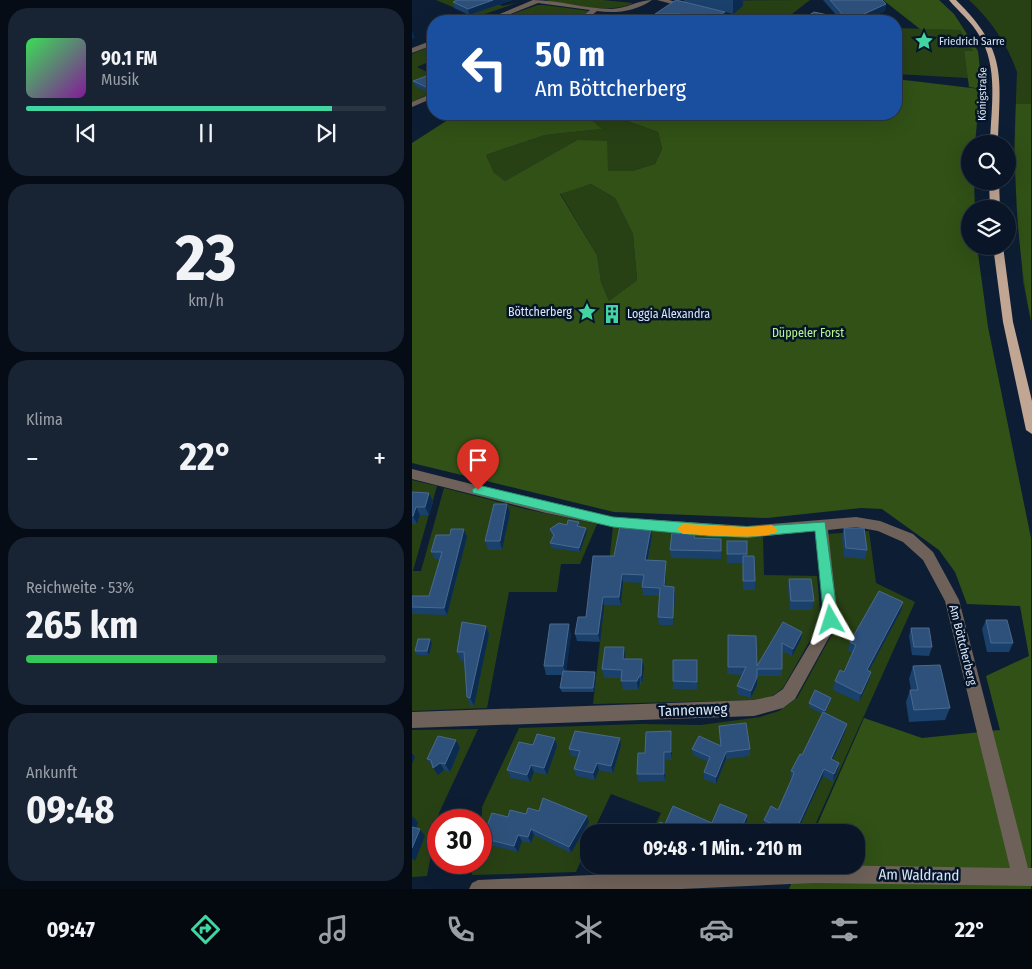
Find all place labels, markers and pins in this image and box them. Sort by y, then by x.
place icon: Friedrich Sarre [913,30,935,52]
place label: Friedrich Sarre [939,35,1005,48]
place icon: Böttcherberg [576,301,598,323]
building icon: Loggia Alexandra [601,303,623,325]
place label: Böttcherberg [508,305,572,319]
place label: Loggia Alexandra [627,307,710,321]
pin [457,439,499,490]

